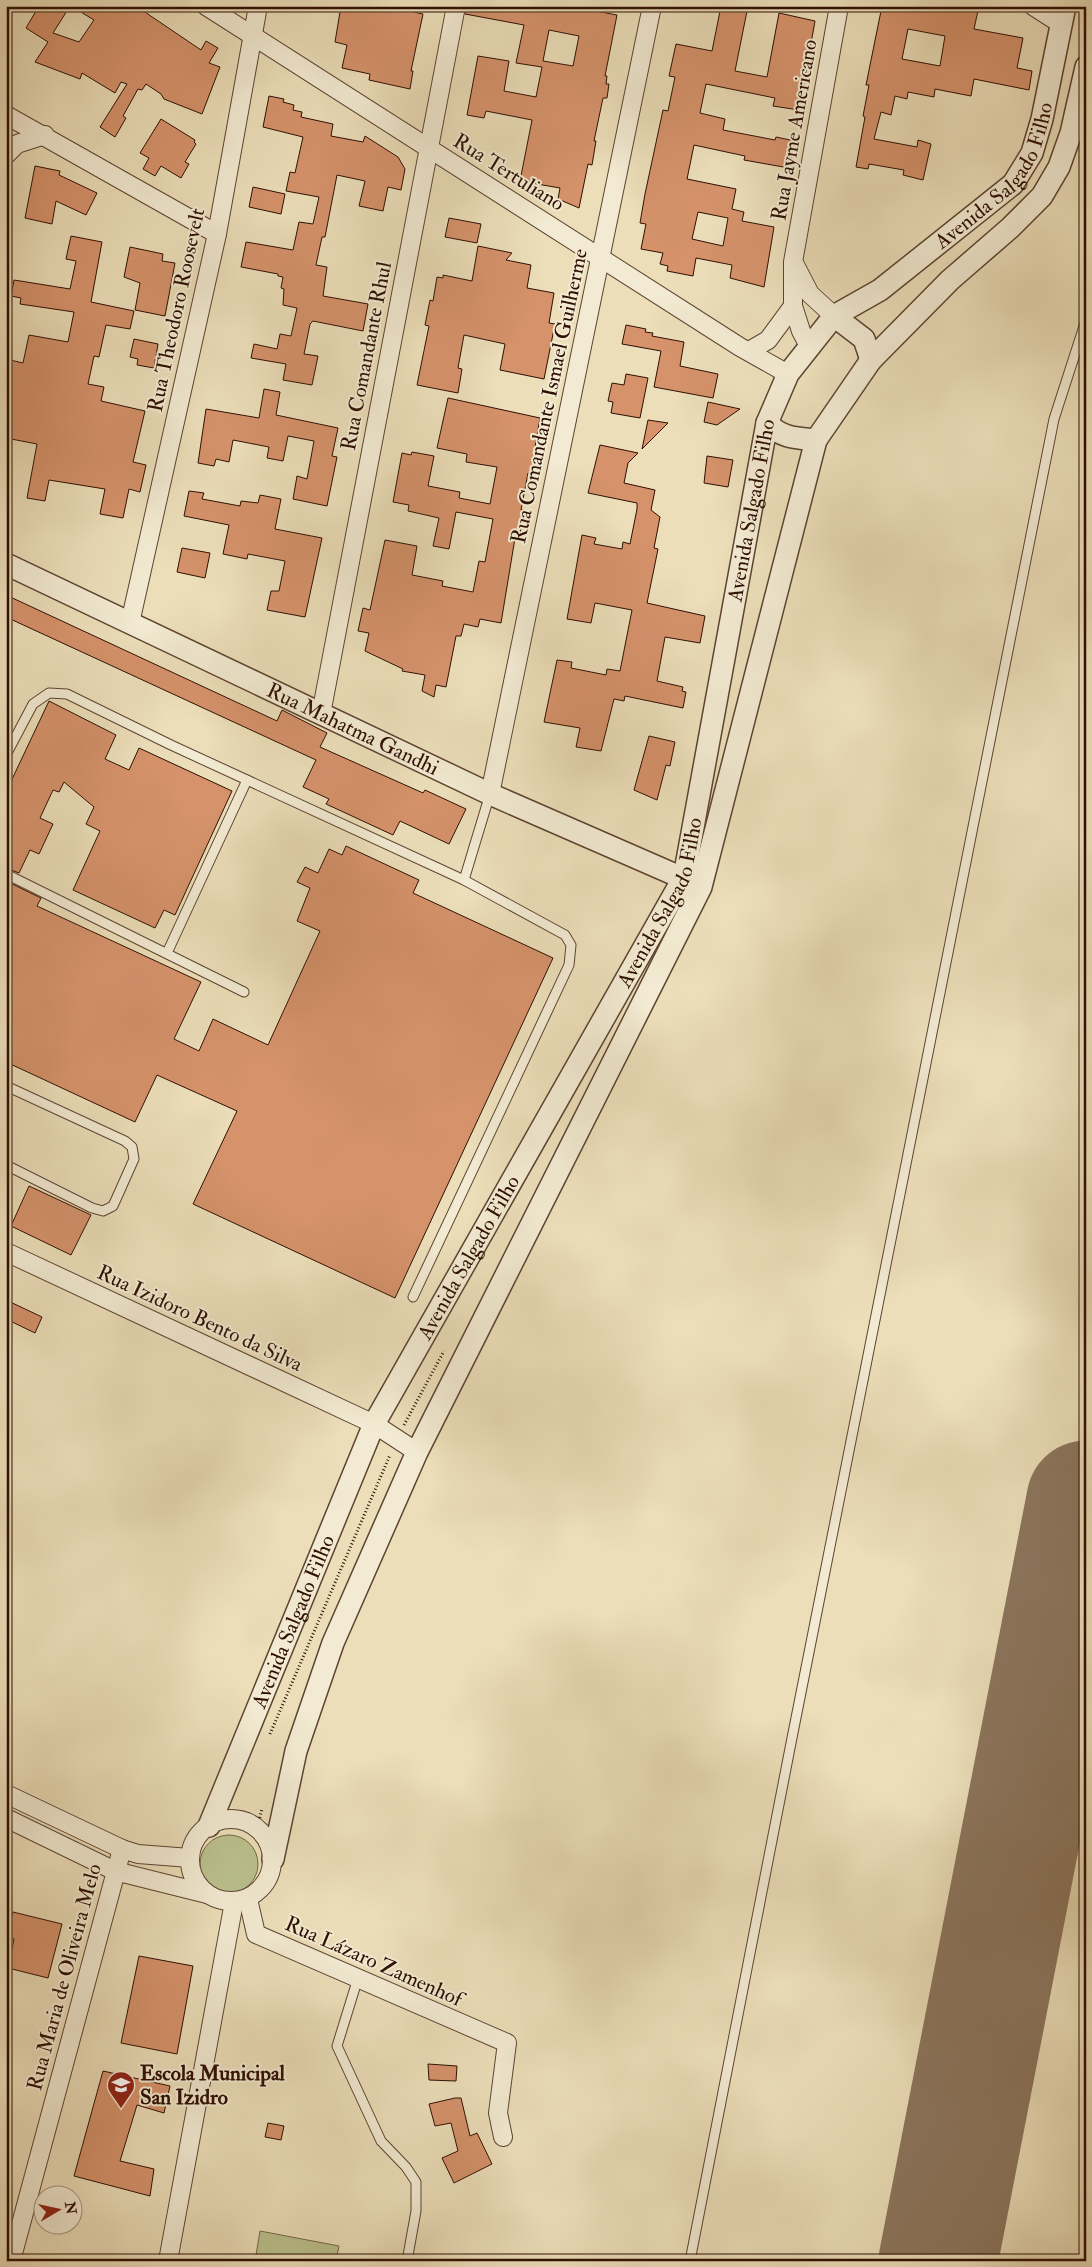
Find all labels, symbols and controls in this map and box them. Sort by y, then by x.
street label: Rua Jayme Americano [765,37,824,223]
street label: Avenida Salgado Filho [929,100,1059,256]
street label: Rua Tertuliano [448,127,570,217]
street label: Rua Theodoro Roosevelt [142,206,211,414]
street label: Rua Comandante Ismael Guilherme [505,246,594,546]
street label: Rua Comandante Rhul [335,259,398,453]
street label: Avenida Salgado Filho [721,417,781,605]
street label: Rua Mahatma Gandhi [262,677,443,782]
street label: Avenida Salgado Filho [611,815,709,993]
street label: Avenida Salgado Filho [411,1171,526,1346]
street label: Rua Izidoro Bento da Silva [93,1259,307,1378]
street label: Avenida Salgado Filho [245,1531,341,1713]
street label: Rua Maria de Oliveira Melo [21,1861,108,2093]
street label: Rua Lázaro Zamenhof [281,1910,470,2014]
place label: Escola Municipal San Izidro [140,2060,286,2111]
school or university icon: Escola Municipal San Izidro [106,2070,136,2109]
north arrow [32,2184,82,2234]
text: N [61,2200,80,2216]

